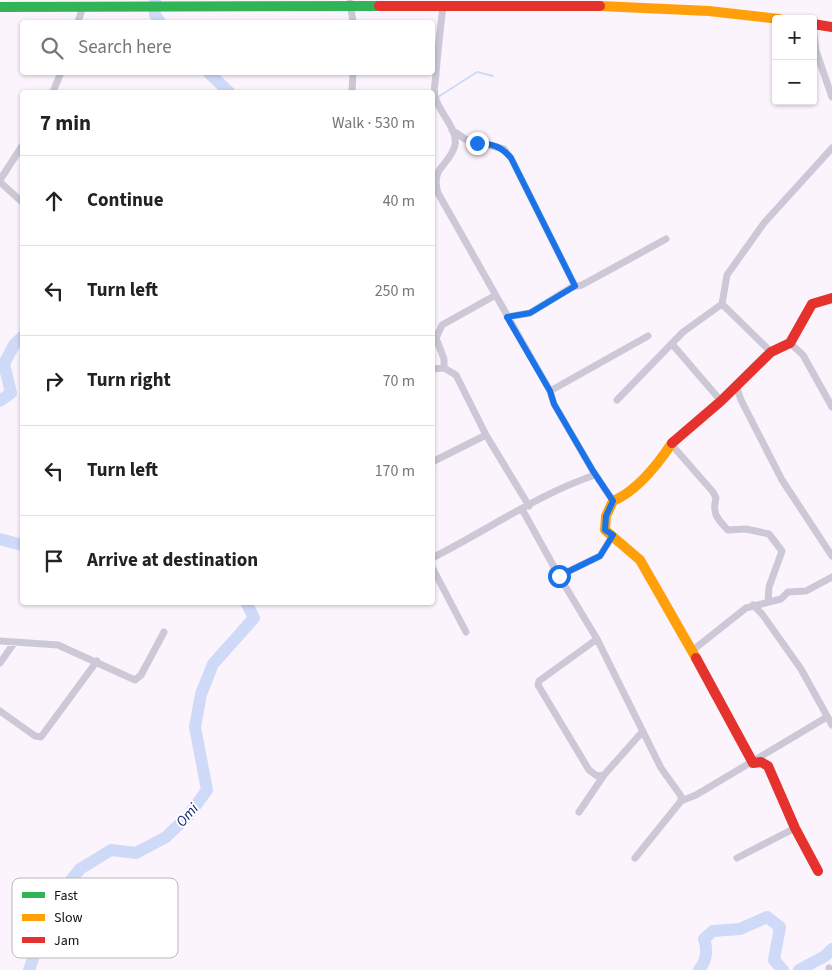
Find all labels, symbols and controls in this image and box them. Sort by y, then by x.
map controls [772,15,817,105]
button: + [772,15,817,60]
search box [20,20,435,75]
icon: search [38,34,66,62]
text: Search here [78,34,172,61]
button: − [772,60,817,105]
text: 7 min [40,108,91,138]
text: Walk · 530 m [332,112,415,134]
route end [466,132,489,155]
icon: ahead [40,187,68,215]
text: Continue [87,187,164,214]
text: 40 m [383,190,415,212]
icon: left [40,277,68,305]
text: Turn left [87,277,158,304]
text: 250 m [375,280,415,302]
icon: right [40,367,68,395]
text: Turn right [87,367,171,394]
text: 70 m [383,370,415,392]
icon: left [40,457,68,485]
text: Turn left [87,457,158,484]
text: 170 m [375,460,415,482]
icon: arrive [40,547,68,575]
text: Arrive at destination [87,547,258,574]
route start [548,565,571,588]
water label: Omi [171,799,204,832]
legend [12,878,178,958]
text: Fast [54,886,78,906]
text: Slow [54,908,83,928]
text: Jam [54,931,79,951]

